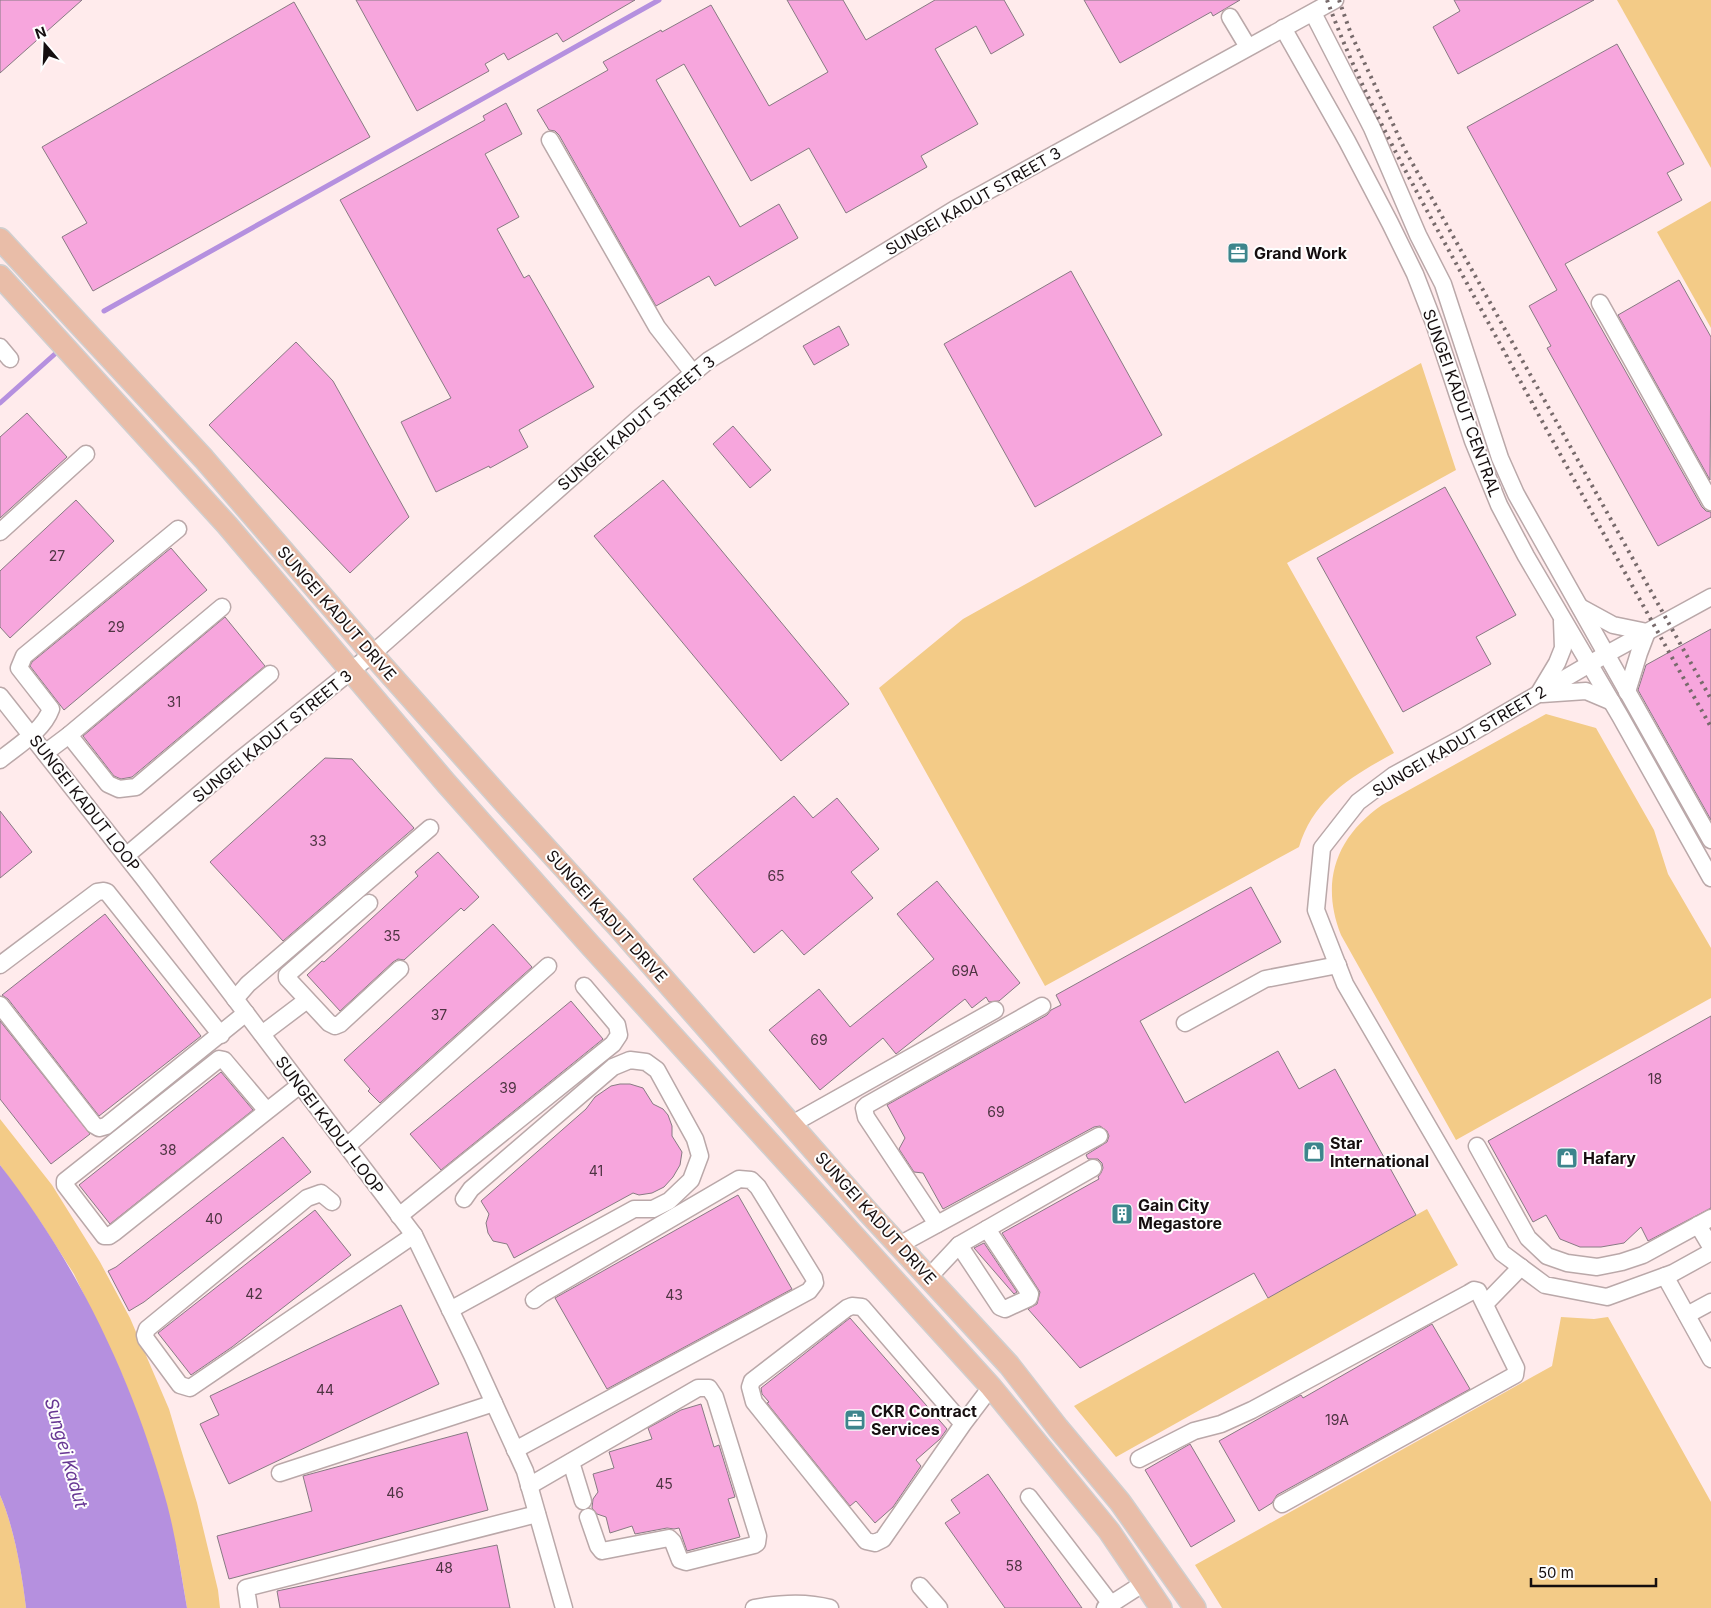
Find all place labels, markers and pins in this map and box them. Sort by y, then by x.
office icon: Grand Work [1226,241,1250,265]
place label: Grand Work [1254,243,1348,263]
place label: Star International [1330,1133,1429,1171]
shop icon: Star International [1302,1140,1326,1164]
shop icon: Hafary [1555,1146,1579,1170]
place label: Hafary [1583,1148,1636,1168]
place label: Gain City Megastore [1138,1195,1222,1233]
building icon: Gain City Megastore [1110,1202,1134,1226]
place label: CKR Contract Services [871,1401,977,1439]
office icon: CKR Contract Services [843,1408,867,1432]

